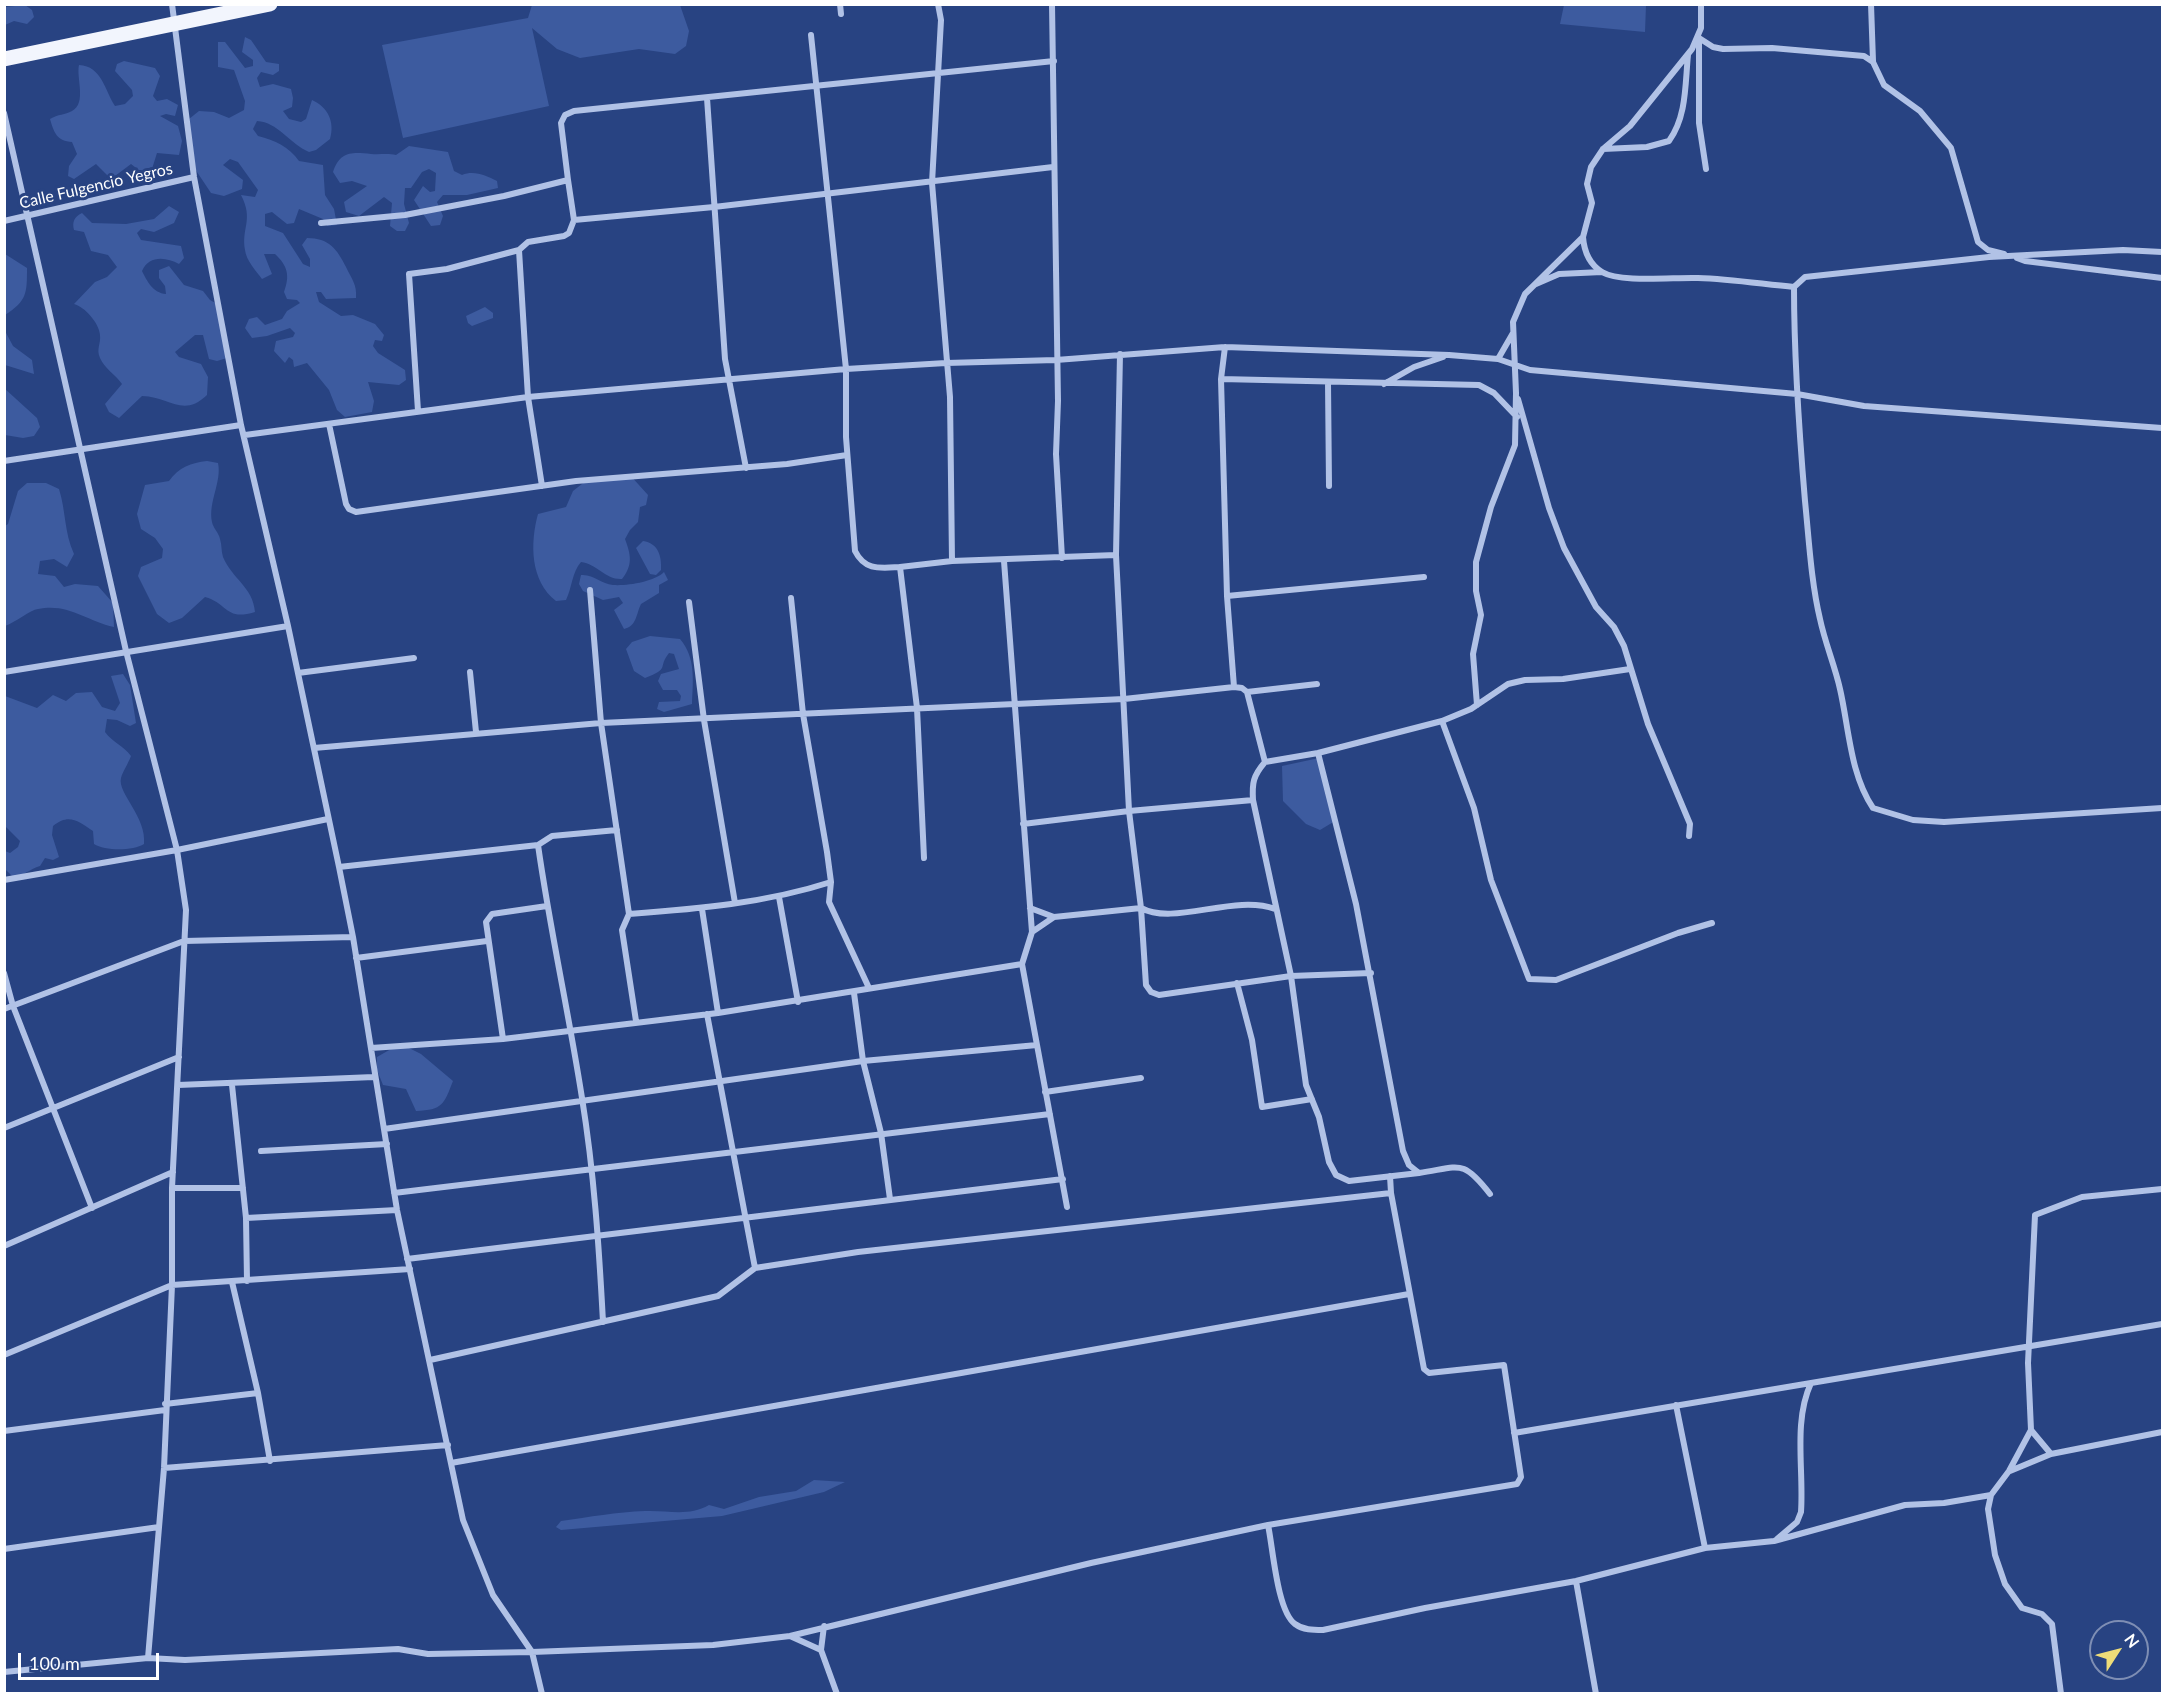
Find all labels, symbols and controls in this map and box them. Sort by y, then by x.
street label: Calle Fulgencio Yegros [18,159,174,213]
north arrow [2089,1620,2149,1680]
text: N [2121,1630,2144,1651]
scale bar [21,1641,162,1679]
text: 100 m [29,1652,80,1674]

